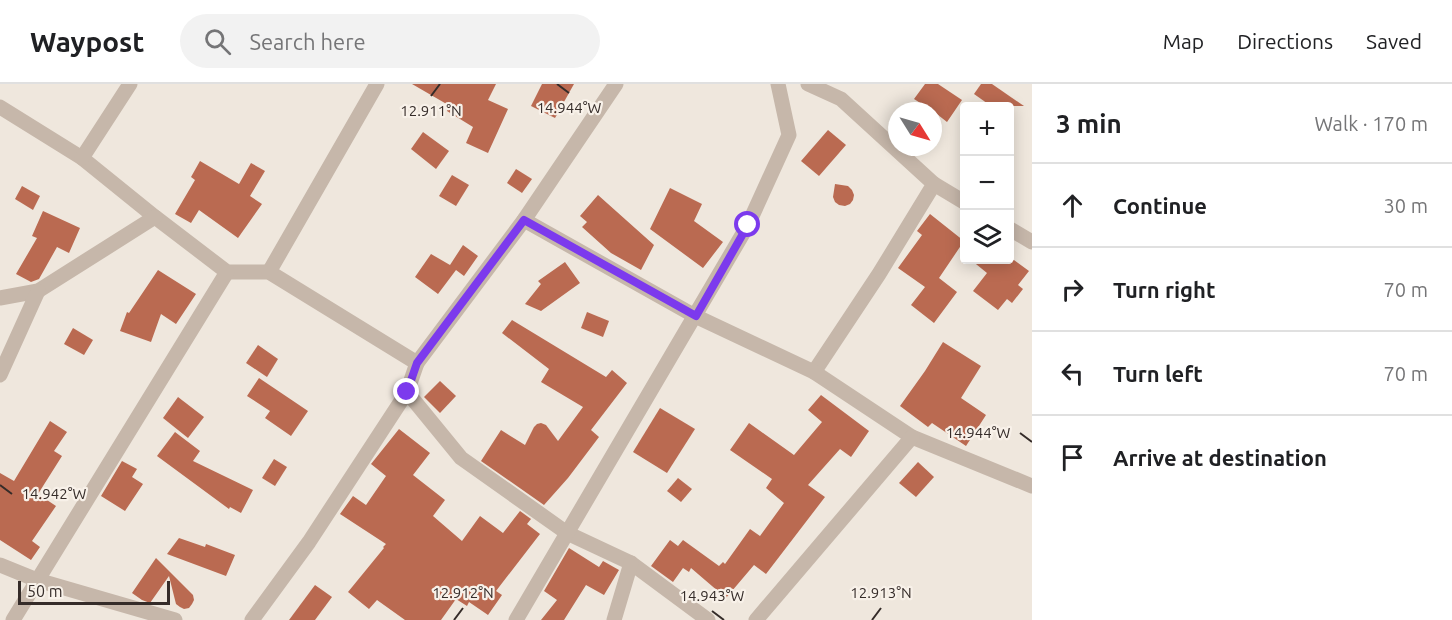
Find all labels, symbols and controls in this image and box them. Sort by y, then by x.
search box [180,14,600,68]
icon: search [201,25,234,58]
text: Waypost [30,26,144,57]
text: Search here [249,29,366,54]
text: Map [1163,29,1204,53]
text: Directions [1237,29,1333,53]
text: Saved [1366,29,1422,53]
text: 14.944°W [537,99,601,116]
text: 12.911°N [400,102,462,119]
north arrow [888,102,942,156]
map controls [960,102,1014,264]
button: + [960,102,1014,156]
text: 3 min [1056,109,1122,138]
text: Walk · 170 m [1315,112,1428,135]
button: − [960,156,1014,210]
icon: ahead [1056,189,1089,222]
text: Continue [1113,193,1207,218]
text: 30 m [1384,194,1428,217]
button: layers [960,210,1014,264]
route start [734,211,760,237]
icon: right [1056,273,1089,306]
text: Turn right [1113,277,1215,302]
text: 70 m [1384,278,1428,301]
icon: left [1056,357,1089,390]
text: Turn left [1113,361,1203,386]
text: 70 m [1384,362,1428,385]
route end [393,378,419,404]
text: 14.944°W [946,424,1010,441]
icon: arrive [1056,441,1089,474]
text: Arrive at destination [1113,445,1327,470]
text: 14.942°W [22,485,86,502]
scale bar [18,578,170,606]
text: 50 m [27,582,63,600]
text: 12.912°N [432,584,494,601]
text: 12.913°N [850,584,912,601]
text: 14.943°W [680,587,744,604]

